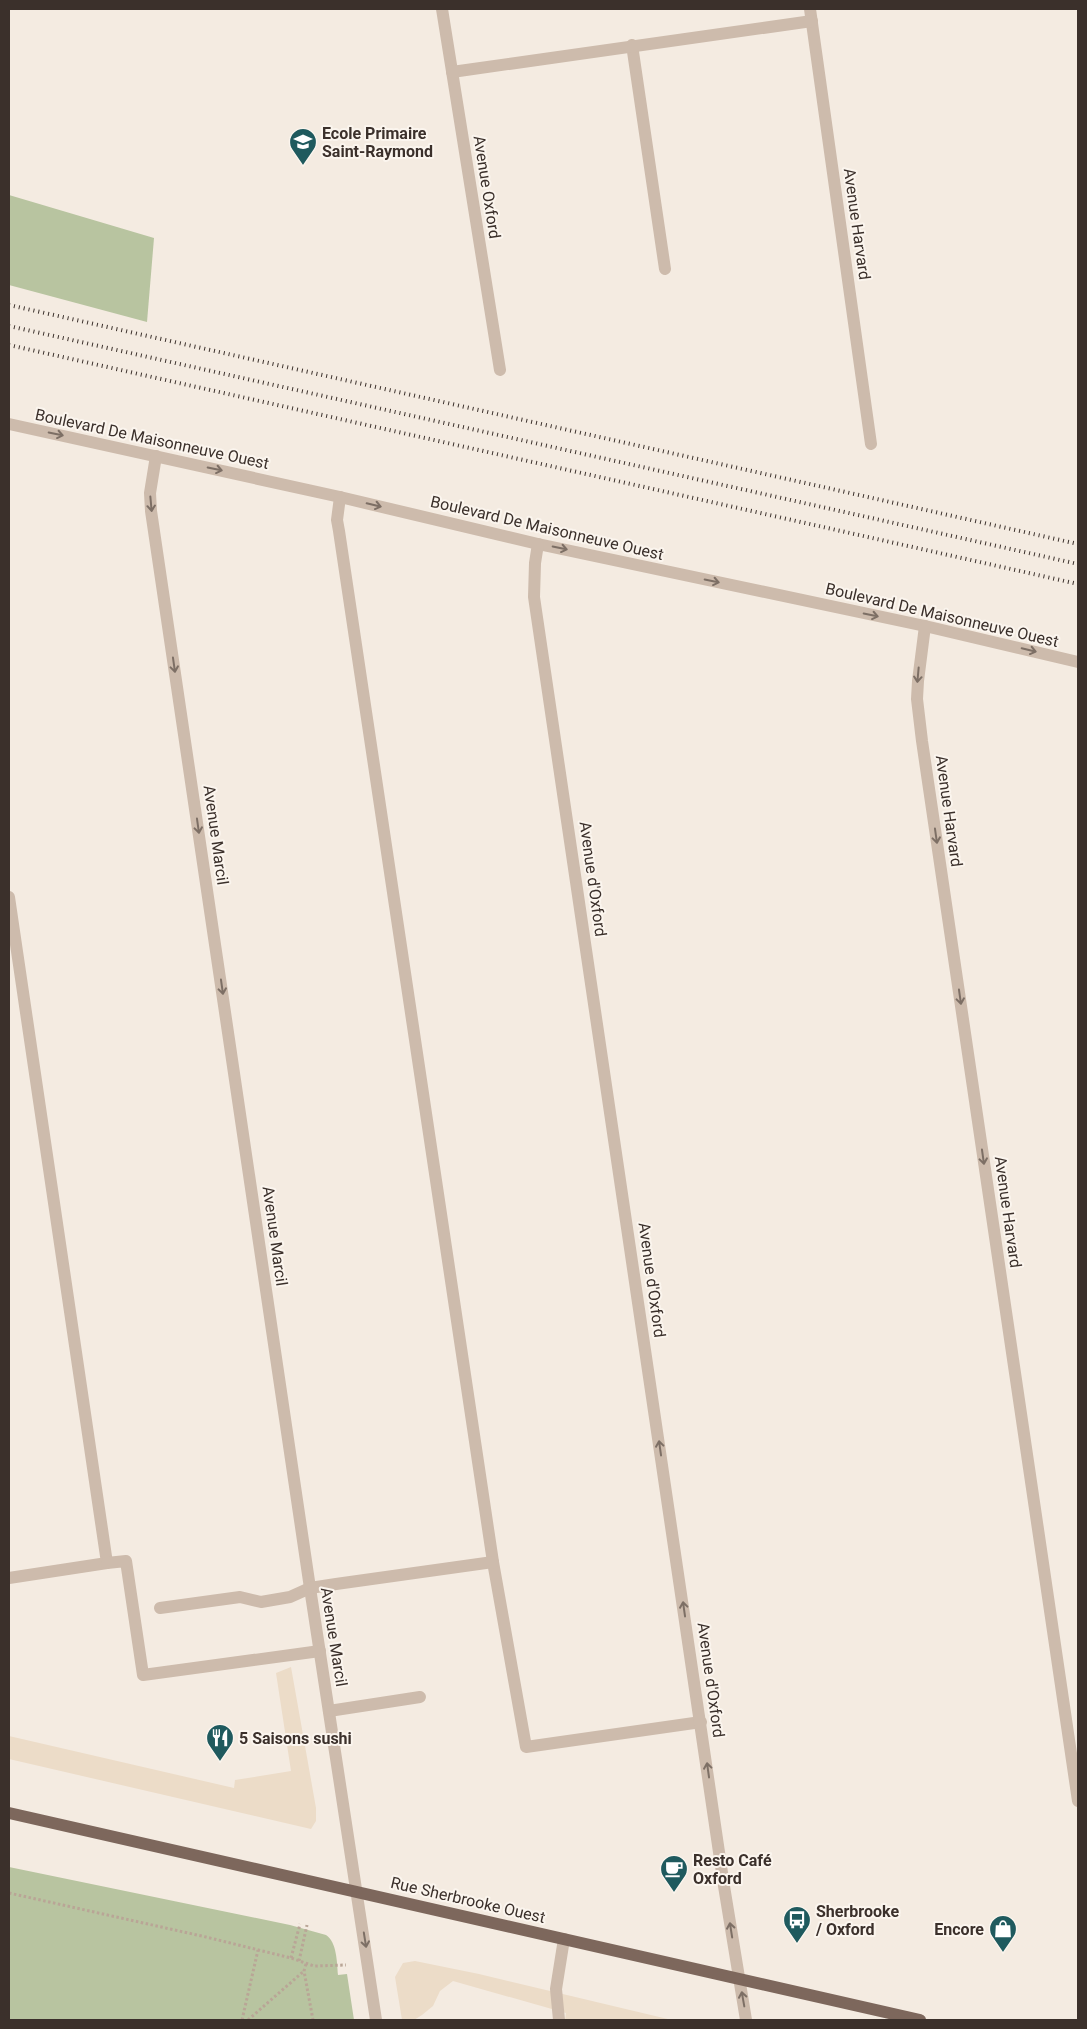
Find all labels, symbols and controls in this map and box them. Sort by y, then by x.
place label: Ecole Primaire Saint-Raymond [322,124,433,161]
school or university icon: Ecole Primaire Saint-Raymond [288,127,318,166]
street label: Avenue Oxford [469,134,505,240]
street label: Avenue Harvard [840,167,874,281]
street label: Boulevard De Maisonneuve Ouest [33,405,271,473]
one-way arrow [48,430,64,440]
one-way arrow [207,465,223,474]
street label: Boulevard De Maisonneuve Ouest [429,492,665,564]
one-way arrow [146,496,156,512]
one-way arrow [365,501,381,510]
one-way arrow [551,544,567,553]
one-way arrow [704,577,720,586]
street label: Boulevard De Maisonneuve Ouest [824,579,1060,651]
one-way arrow [862,611,878,620]
one-way arrow [1021,646,1037,655]
one-way arrow [169,657,179,673]
one-way arrow [914,666,923,682]
street label: Avenue Harvard [932,754,966,868]
street label: Avenue Marcil [200,784,232,886]
one-way arrow [193,818,203,834]
street label: Avenue d'Oxford [576,820,610,938]
one-way arrow [931,828,941,844]
one-way arrow [217,978,227,994]
one-way arrow [955,988,965,1004]
one-way arrow [979,1149,989,1165]
street label: Avenue Harvard [991,1155,1025,1269]
street label: Avenue Marcil [259,1185,291,1287]
street label: Avenue d'Oxford [635,1221,669,1339]
one-way arrow [655,1440,665,1456]
street label: Avenue Marcil [317,1586,351,1688]
one-way arrow [679,1601,689,1617]
street label: Avenue d'Oxford [694,1621,728,1739]
restaurant icon: 5 Saisons sushi [205,1723,235,1762]
place label: 5 Saisons sushi [239,1729,352,1748]
one-way arrow [702,1762,712,1778]
place label: Resto Café Oxford [693,1851,772,1888]
cafe icon: Resto Café Oxford [659,1854,689,1893]
street label: Rue Sherbrooke Ouest [389,1873,547,1927]
place label: Sherbrooke / Oxford [815,1902,899,1939]
bus stop icon: Sherbrooke / Oxford [782,1905,812,1944]
shop icon: Encore [988,1914,1018,1953]
place label: Encore [934,1920,984,1939]
one-way arrow [726,1923,736,1939]
one-way arrow [360,1932,370,1948]
one-way arrow [737,1992,747,2008]

